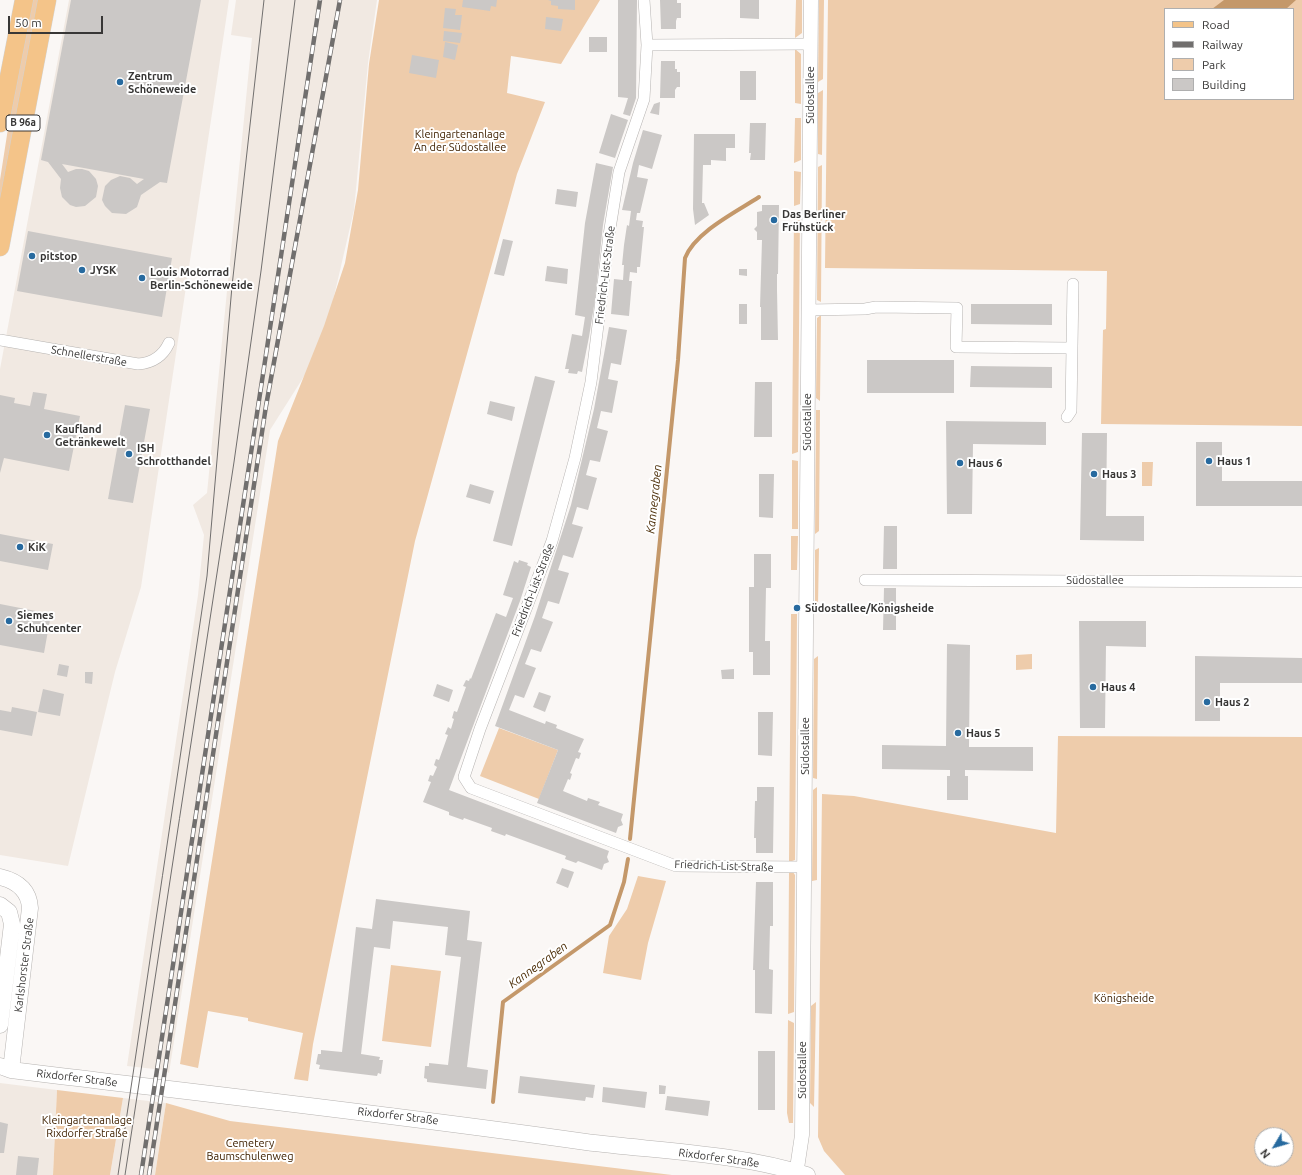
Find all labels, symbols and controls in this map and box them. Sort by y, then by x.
scale bar [10,8,105,34]
legend [1164,8,1294,100]
text: 50 m [15,16,42,29]
text: Road [1202,18,1230,31]
text: Railway [1202,38,1243,51]
text: Park [1202,58,1226,71]
street label: Südostallee [803,66,817,124]
place label: Zentrum Schöneweide [128,69,196,95]
marker: Zentrum Schöneweide [115,77,125,87]
text: Building [1202,78,1246,91]
road number: B 96a [6,115,40,131]
park label: Kleingartenanlage An der Südostallee [414,127,506,153]
place label: Das Berliner Frühstück [782,207,846,233]
marker: Das Berliner Frühstück [769,215,779,225]
street label: Friedrich-List-Straße [592,225,618,325]
place label: pitstop [40,249,77,263]
marker: pitstop [27,251,37,261]
place label: JYSK [90,263,116,277]
marker: JYSK [77,265,87,275]
place label: Louis Motorrad Berlin-Schöneweide [150,265,253,291]
marker: Louis Motorrad Berlin-Schöneweide [137,273,147,283]
street label: Schnellerstraße [50,343,128,369]
street label: Südostallee [800,393,814,451]
place label: Kaufland Getränkewelt [55,422,126,448]
marker: Kaufland Getränkewelt [42,430,52,440]
place label: ISH Schrotthandel [137,441,211,467]
marker: ISH Schrotthandel [124,449,134,459]
place label: Haus 1 [1217,454,1251,468]
place label: Haus 6 [968,456,1002,470]
marker: Haus 1 [1204,456,1214,466]
marker: Haus 6 [955,458,965,468]
water label: Kannegraben [643,464,665,534]
place label: Haus 3 [1102,467,1136,481]
marker: Haus 3 [1089,469,1099,479]
place label: KiK [28,540,46,554]
street label: Friedrich-List-Straße [509,541,557,639]
marker: KiK [15,542,25,552]
street label: Südostallee [1066,573,1124,587]
place label: Südostallee/Königsheide [805,601,934,615]
marker: Südostallee/Königsheide [792,603,802,613]
place label: Siemes Schuhcenter [17,608,81,634]
marker: Siemes Schuhcenter [4,616,14,626]
place label: Haus 4 [1101,680,1135,694]
marker: Haus 4 [1088,682,1098,692]
place label: Haus 2 [1215,695,1249,709]
marker: Haus 2 [1202,697,1212,707]
street label: Südostallee [798,717,812,775]
place label: Haus 5 [966,726,1000,740]
marker: Haus 5 [953,728,963,738]
street label: Friedrich-List-Straße [674,858,774,874]
street label: Karlshorster Straße [12,917,36,1013]
water label: Kannegraben [506,939,570,991]
park label: Königsheide [1094,991,1154,1005]
street label: Südostallee [795,1041,809,1099]
street label: Rixdorfer Straße [36,1066,118,1090]
street label: Rixdorfer Straße [357,1104,439,1128]
park label: Kleingartenanlage Rixdorfer Straße [42,1113,132,1139]
north arrow [1254,1127,1294,1167]
park label: Cemetery Baumschulenweg [206,1136,294,1162]
street label: Rixdorfer Straße [678,1146,760,1170]
text: N [1258,1147,1273,1161]

